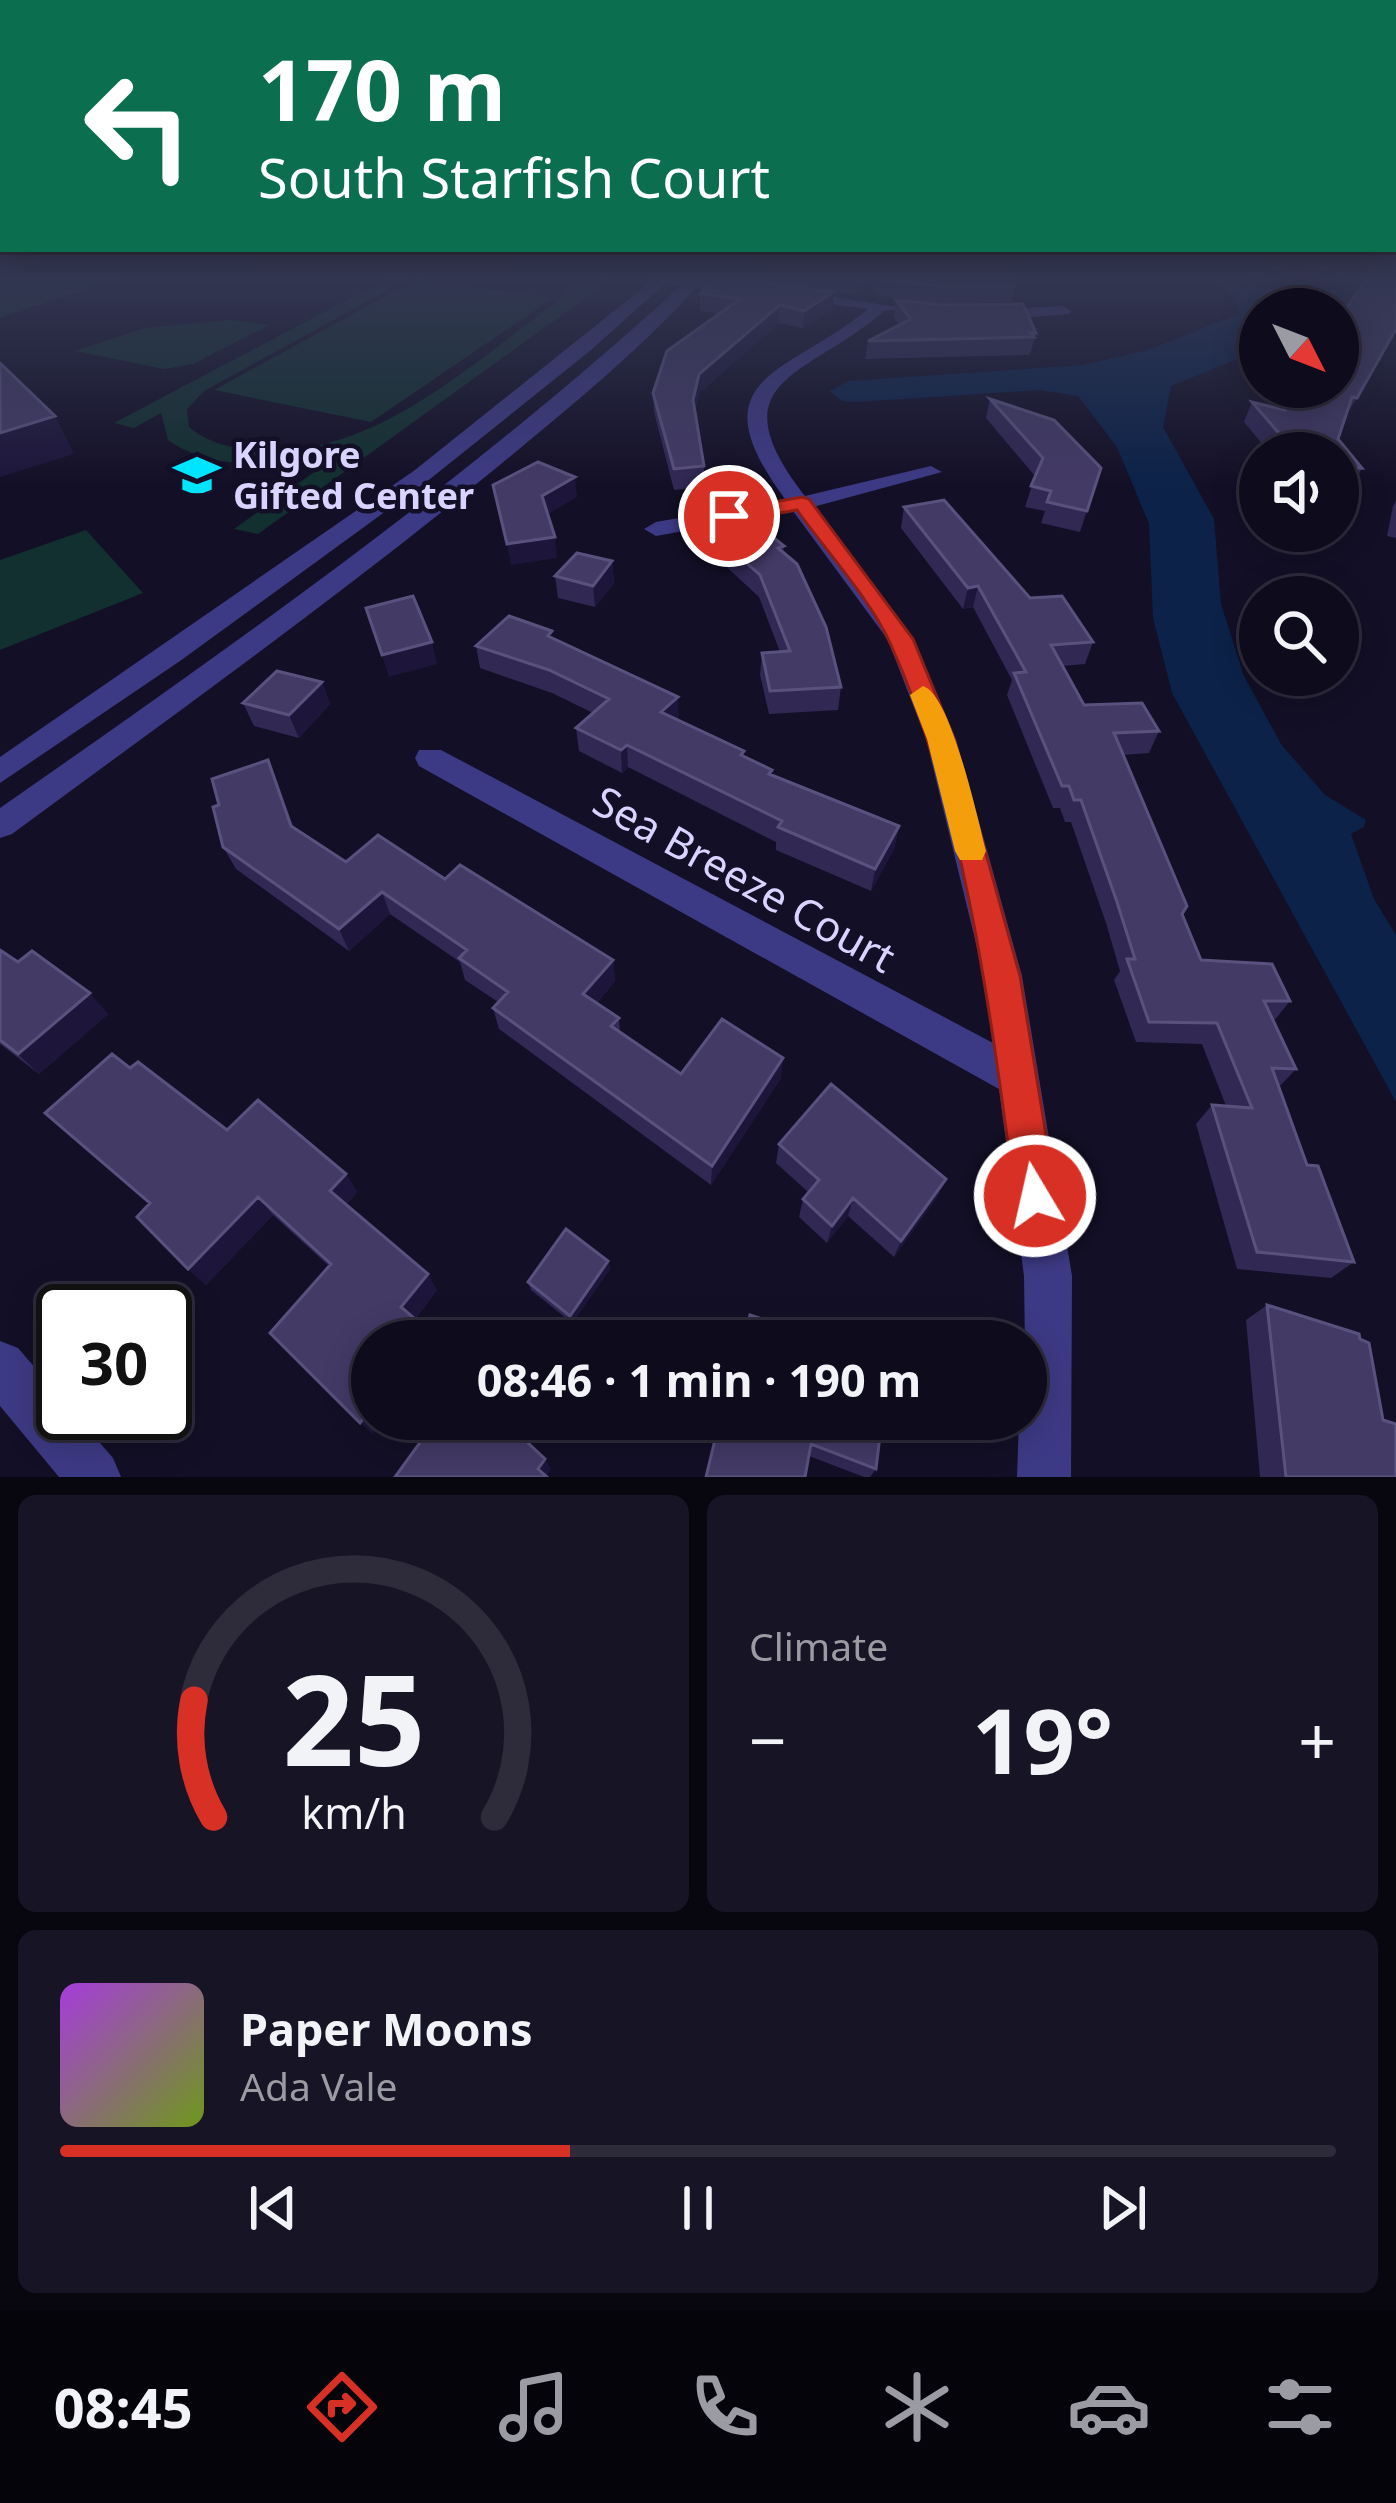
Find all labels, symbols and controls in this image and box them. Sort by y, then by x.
text: 170 m [258,31,506,146]
icon: left [60,48,216,204]
text: South Starfish Court [258,140,770,214]
north arrow [1239,288,1359,408]
map controls [1239,288,1359,696]
place label: Kilgore Gifted Center [233,430,474,520]
button: sound [1239,432,1359,552]
school or university icon: Kilgore Gifted Center [172,450,222,500]
pin [678,465,780,567]
icon: arrive [696,483,762,549]
button: search [1239,576,1359,696]
street label: Sea Breeze Court [584,771,906,985]
position arrow [972,1133,1098,1259]
speed limit sign: 30 [36,1284,192,1440]
text: 08:46 · 1 min · 190 m [477,1349,921,1410]
text: Climate [749,1619,888,1672]
text: 25 [282,1633,425,1803]
text: 19° [972,1678,1113,1800]
text: − [749,1694,787,1784]
text: + [1298,1694,1336,1784]
text: km/h [301,1782,406,1841]
text: Paper Moons [240,1998,533,2059]
text: Ada Vale [240,2059,397,2112]
icon: previous [240,2175,306,2241]
icon: pause [665,2175,731,2241]
icon: next [1090,2175,1156,2241]
icon: directions [300,2365,384,2449]
icon: music [492,2365,576,2449]
icon: phone [683,2365,767,2449]
icon: climate [875,2365,959,2449]
icon: car [1067,2365,1151,2449]
icon: filters [1258,2365,1342,2449]
text: 08:45 [54,2370,193,2444]

